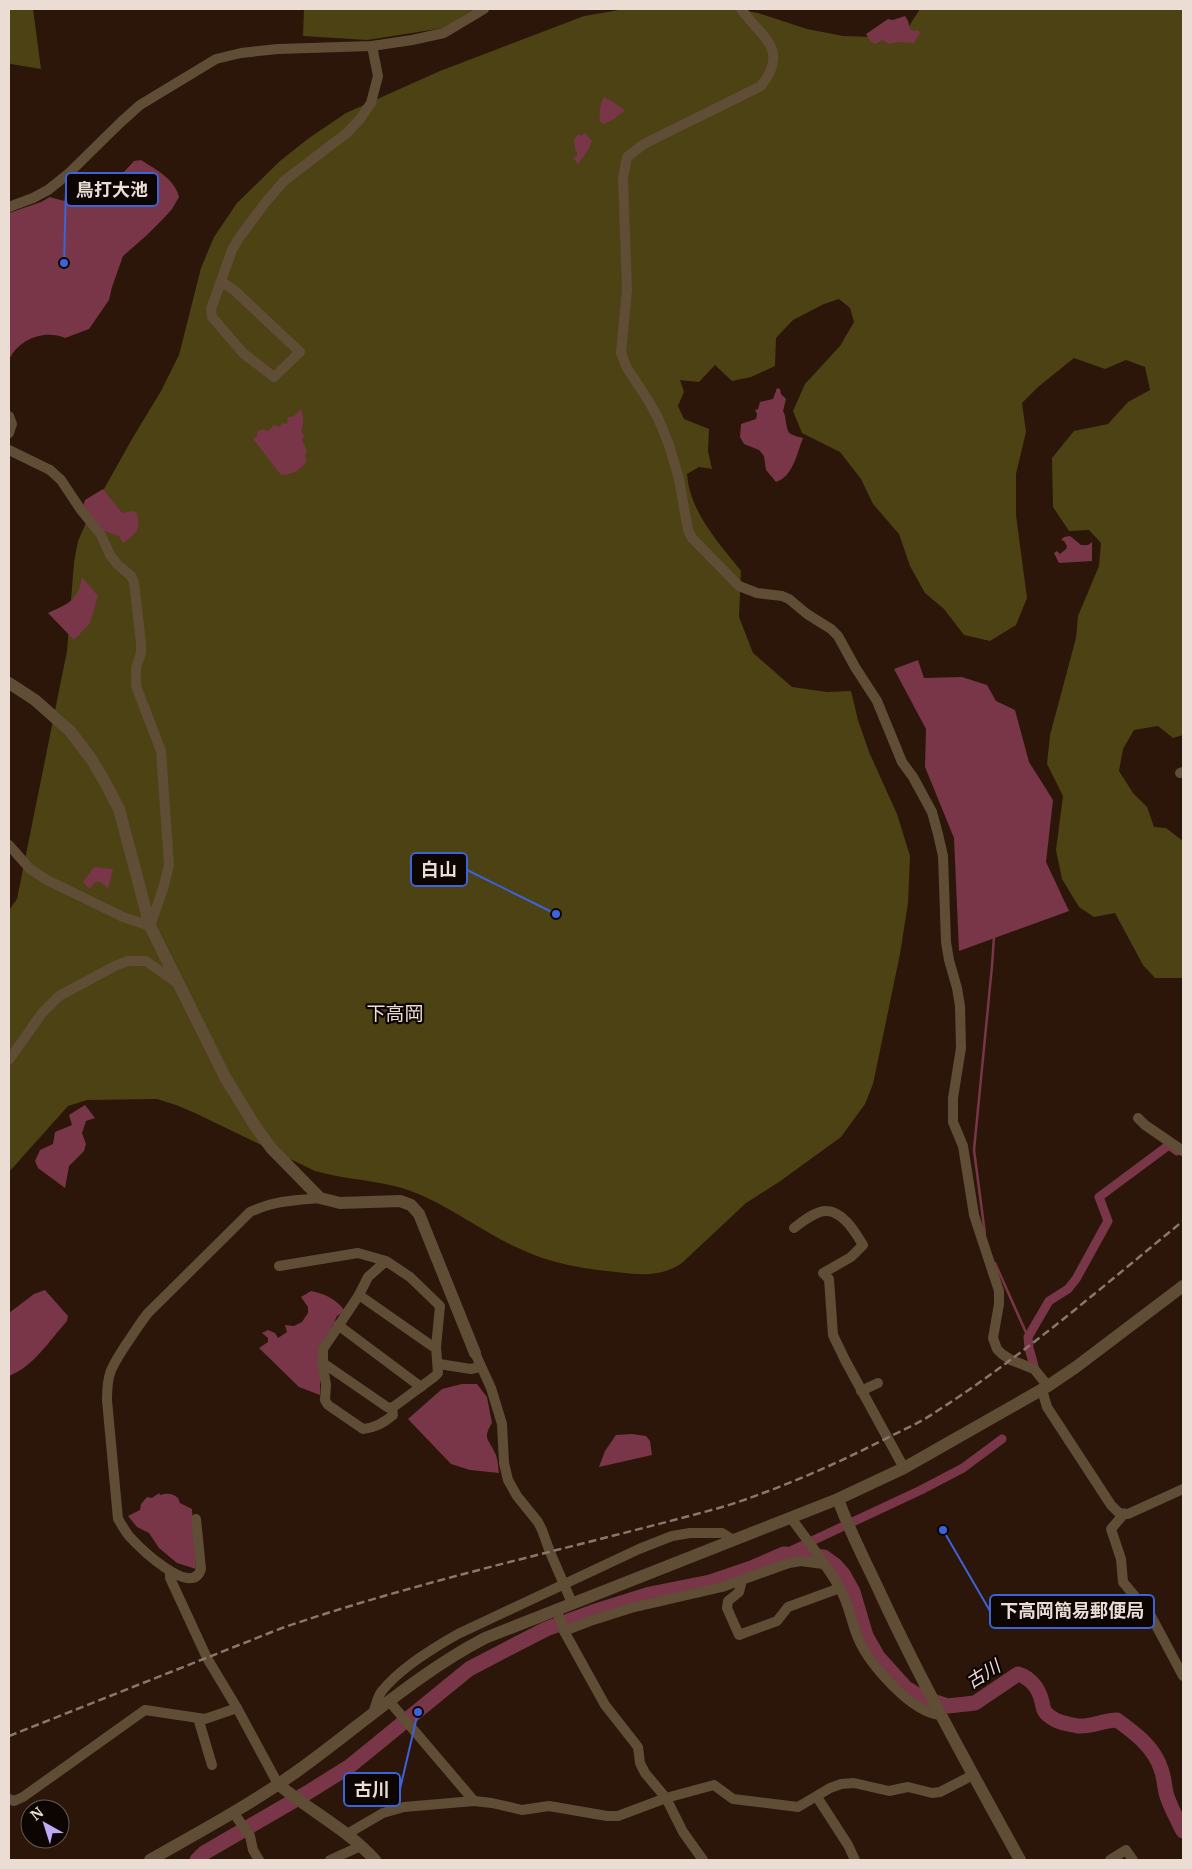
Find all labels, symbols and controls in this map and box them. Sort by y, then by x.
callout: 鳥打大池 [66,173,158,206]
text: 鳥打大池 [76,178,148,201]
callout: 白山 [411,853,467,886]
text: 白山 [421,858,457,881]
district label: 下高岡 [366,1001,424,1025]
callout: 下高岡簡易郵便局 [990,1595,1154,1628]
text: 下高岡簡易郵便局 [1000,1599,1144,1622]
water label: 古川 [962,1654,1006,1693]
callout: 古川 [344,1773,400,1806]
text: 古川 [354,1778,390,1801]
north arrow [20,1799,70,1849]
text: N [27,1803,47,1824]

